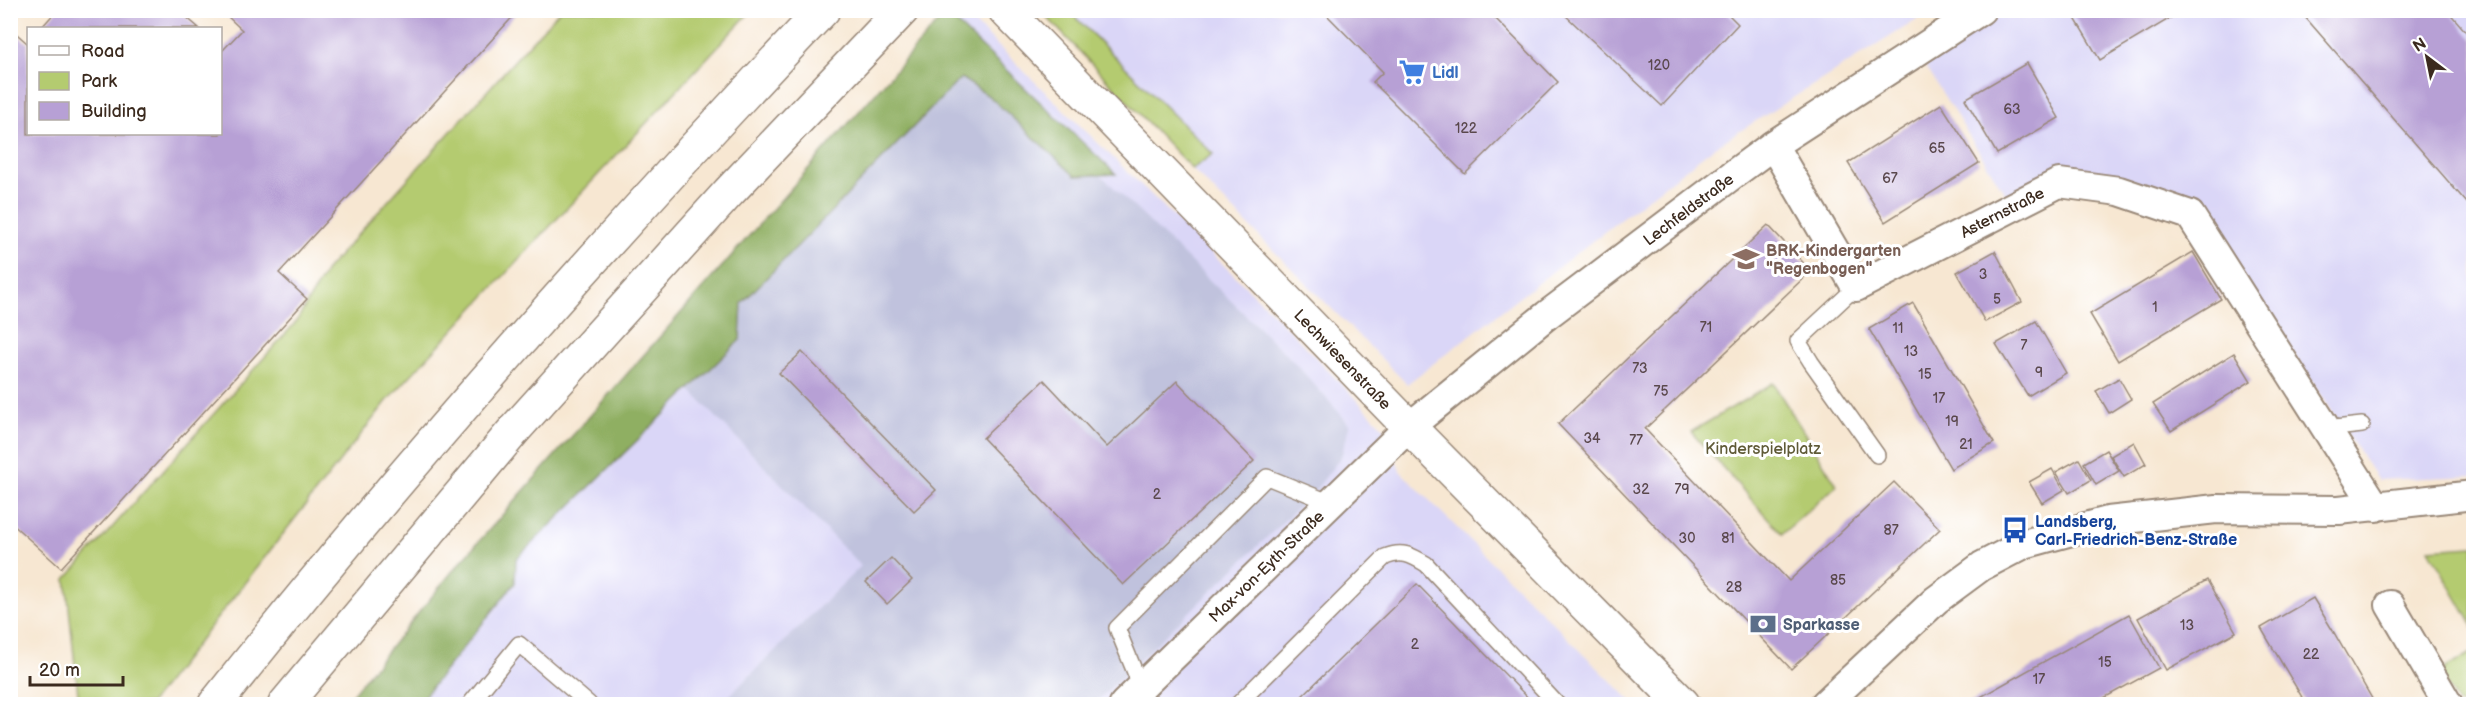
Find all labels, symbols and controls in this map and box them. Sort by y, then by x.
legend [27,27,222,135]
north arrow [2397,27,2457,87]
text: N [2410,34,2430,57]
text: Road [81,41,125,62]
supermarket icon: Lidl [1397,57,1427,87]
house number: 120 [1648,57,1670,74]
place label: Lidl [1432,64,1459,83]
text: Park [81,71,117,92]
text: Building [81,101,147,122]
house number: 63 [2003,101,2021,118]
house number: 122 [1455,120,1478,137]
house number: 65 [1929,140,1945,157]
street label: Lechfeldstraße [1640,170,1738,250]
house number: 67 [1882,170,1898,187]
street label: Asternstraße [1958,184,2048,243]
place label: BRK-Kindergarten "Regenbogen" [1766,242,1901,279]
school or university icon: BRK-Kindergarten "Regenbogen" [1731,244,1761,274]
house number: 3 [1979,266,1987,283]
house number: 5 [1993,291,2001,308]
house number: 1 [2152,299,2158,316]
street label: Lechwiesenstraße [1289,306,1395,414]
house number: 71 [1700,319,1712,336]
house number: 11 [1893,320,1903,337]
house number: 7 [2021,337,2028,354]
house number: 13 [1904,343,1918,360]
house number: 73 [1632,360,1648,377]
house number: 9 [2035,364,2043,381]
house number: 15 [1918,366,1932,383]
house number: 75 [1654,383,1668,400]
house number: 17 [1933,390,1945,407]
house number: 19 [1945,413,1959,430]
house number: 34 [1583,430,1601,447]
house number: 77 [1629,432,1643,449]
house number: 21 [1959,436,1973,453]
park label: Kinderspielplatz [1705,440,1821,459]
house number: 32 [1633,481,1650,498]
house number: 79 [1675,481,1689,498]
house number: 2 [1153,486,1162,503]
street label: Max-von-Eyth-Straße [1206,507,1329,627]
place label: Landsberg, Carl-Friedrich-Benz-Straße [2035,513,2237,550]
bus stop icon: Landsberg, Carl-Friedrich-Benz-Straße [2000,515,2030,545]
house number: 87 [1883,522,1899,539]
house number: 30 [1679,530,1695,547]
house number: 81 [1721,530,1735,547]
house number: 85 [1830,572,1846,589]
house number: 28 [1726,579,1742,596]
bank icon: Sparkasse [1748,609,1778,639]
place label: Sparkasse [1783,616,1860,635]
house number: 13 [2180,617,2194,634]
house number: 2 [1411,636,1420,653]
house number: 22 [2303,646,2320,663]
scale bar [30,649,123,687]
house number: 15 [2098,654,2112,671]
text: 20 m [39,660,80,681]
house number: 17 [2033,671,2045,688]

